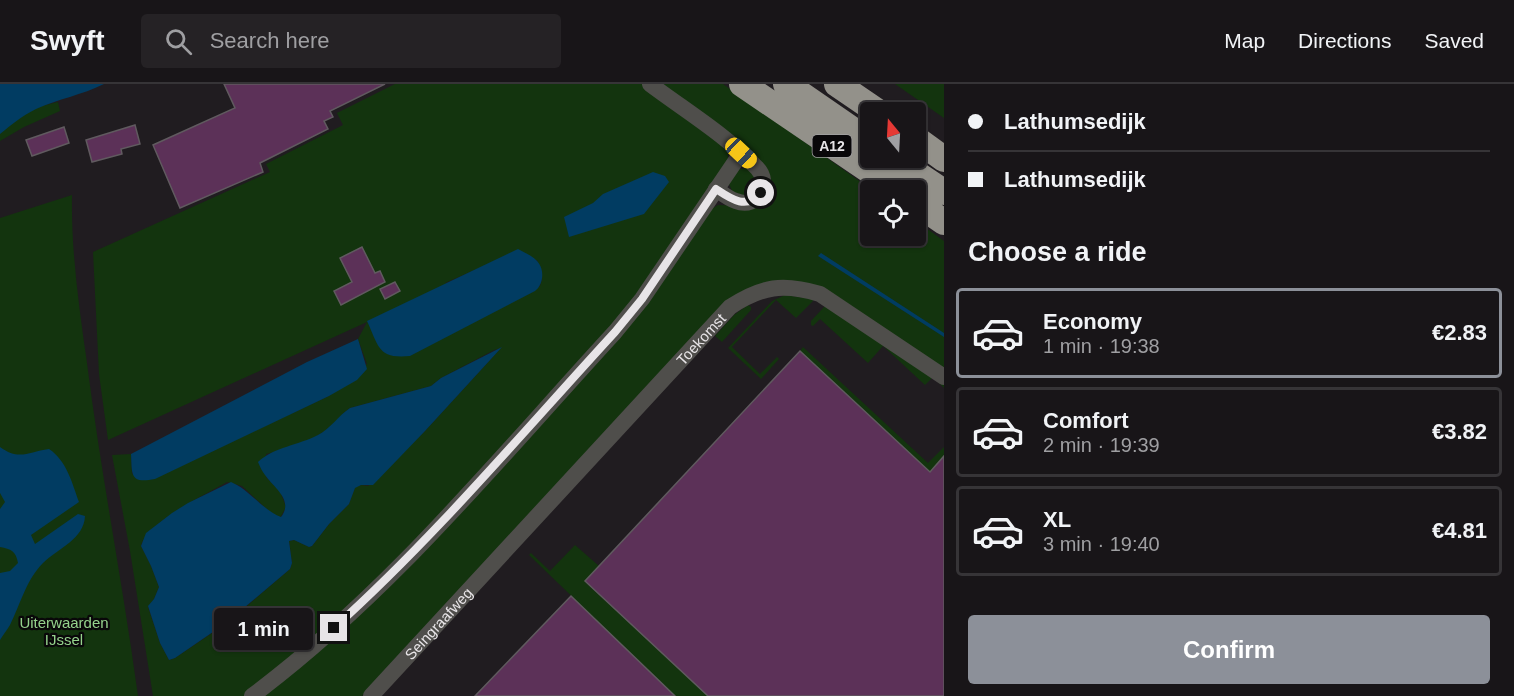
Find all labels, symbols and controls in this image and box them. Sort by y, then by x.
search box [141,14,561,68]
text: Swyft [30,25,105,56]
icon: search [162,25,195,58]
text: Search here [210,28,330,53]
text: Map [1224,29,1265,52]
text: Directions [1298,29,1391,52]
text: Saved [1424,29,1484,52]
north arrow [860,102,926,168]
map controls [860,102,926,246]
text: Lathumsedijk [1004,109,1146,134]
car [722,134,760,172]
road number: A12 [812,135,852,157]
text: Lathumsedijk [1004,167,1146,192]
route start [747,179,774,206]
button: locate [860,180,926,246]
text: Choose a ride [968,237,1147,267]
icon: car [971,306,1025,360]
street label: Toekomst [673,309,729,368]
text: Economy [1043,309,1142,334]
text: €2.83 [1432,320,1487,345]
text: 1 min · 19:38 [1043,335,1160,357]
icon: car [971,405,1025,459]
text: Comfort [1043,408,1129,433]
text: €3.82 [1432,419,1487,444]
text: 2 min · 19:39 [1043,434,1160,456]
icon: car [971,504,1025,558]
text: XL [1043,507,1071,532]
text: €4.81 [1432,518,1487,543]
text: 3 min · 19:40 [1043,533,1160,555]
street label: Seingraafweg [401,584,476,663]
callout: 1 min [214,607,313,649]
park label: Uiterwaarden IJssel [19,614,109,648]
route end [320,614,347,641]
button: Confirm [968,615,1490,684]
text: 1 min [237,618,290,640]

